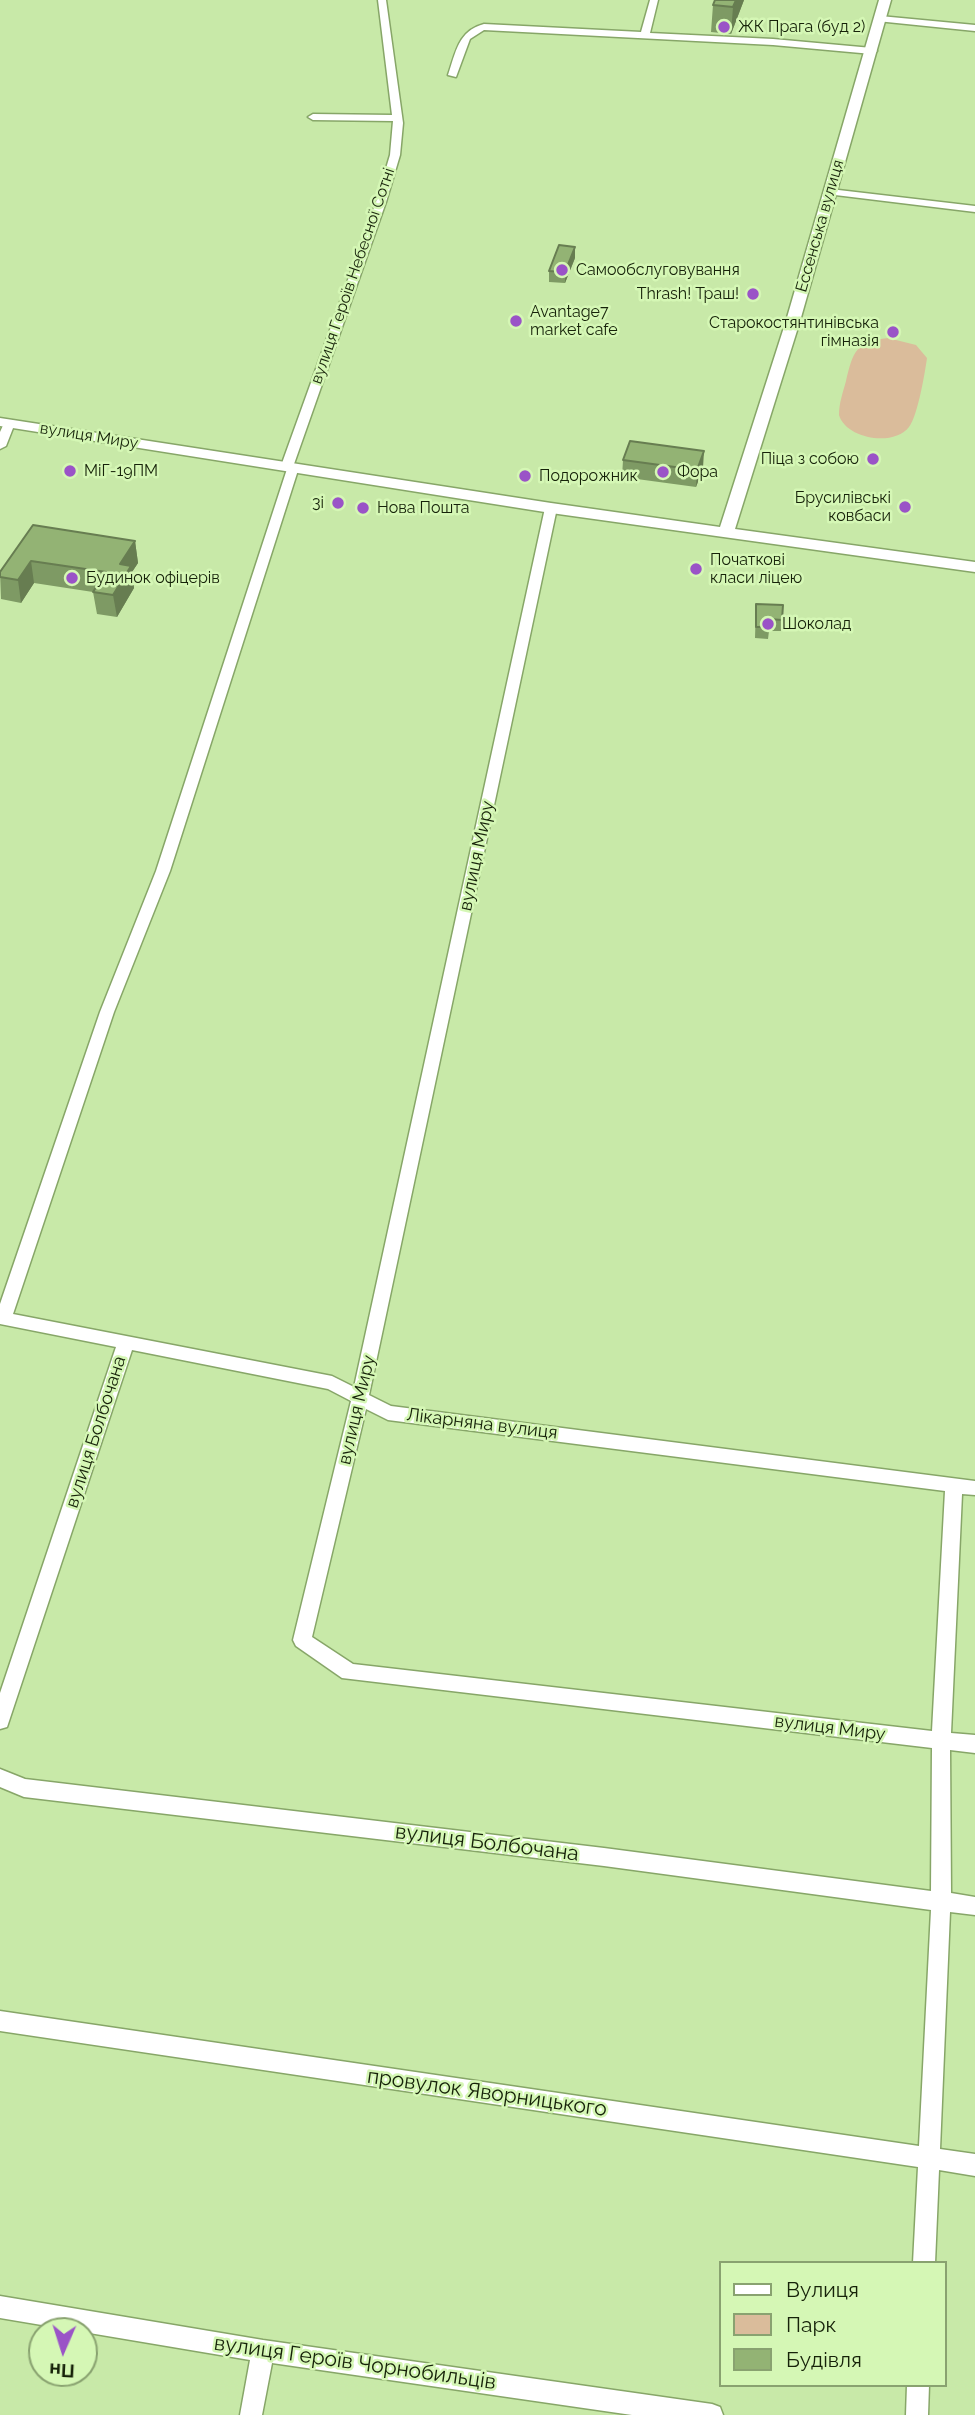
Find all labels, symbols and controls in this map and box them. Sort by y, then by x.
place label: ЖК Прага (буд 2) [738,17,865,37]
marker: ЖК Прага (буд 2) [716,19,732,35]
street label: Ессенська вулиця [792,158,848,294]
street label: вулиця Героїв Небесної Сотні [307,166,399,386]
place label: Самообслуговування [576,260,740,280]
marker: Самообслуговування [554,262,570,278]
place label: Thrash! Траш! [637,284,739,304]
marker: Thrash! Траш! [745,286,761,302]
place label: Avantage7 market cafe [530,302,618,340]
marker: Avantage7 market cafe [508,313,524,329]
place label: Старокостянтинівська гімназія [709,313,879,351]
marker: Старокостянтинівська гімназія [885,324,901,340]
street label: вулиця Миру [38,419,140,453]
place label: Піца з собою [761,449,859,469]
marker: Піца з собою [865,451,881,467]
place label: МіГ-19ПМ [84,461,158,481]
place label: Фора [677,462,718,482]
marker: МіГ-19ПМ [62,463,78,479]
marker: Фора [655,464,671,480]
place label: Подорожник [539,466,638,486]
marker: Подорожник [517,468,533,484]
place label: Брусилівські ковбаси [795,488,891,526]
place label: 3і [312,493,324,513]
marker: 3і [330,495,346,511]
place label: Нова Пошта [377,498,470,518]
marker: Брусилівські ковбаси [897,499,913,515]
marker: Нова Пошта [355,500,371,516]
place label: Початкові класи ліцею [710,550,802,588]
marker: Початкові класи ліцею [688,561,704,577]
place label: Будинок офіцерів [86,568,220,588]
marker: Будинок офіцерів [64,570,80,586]
place label: Шоколад [782,614,851,634]
marker: Шоколад [760,616,776,632]
street label: вулиця Миру [455,799,499,913]
street label: вулиця Болбочана [61,1353,131,1511]
street label: вулиця Миру [334,1353,380,1467]
street label: Лікарняна вулиця [405,1404,559,1444]
street label: вулиця Миру [773,1710,887,1746]
street label: вулиця Болбочана [394,1819,580,1867]
street label: провулок Яворницького [366,2064,608,2122]
legend [720,2261,947,2387]
text: Вулиця [786,2277,859,2302]
text: Парк [786,2312,836,2337]
north arrow [28,2317,98,2387]
street label: вулиця Героїв Чорнобильців [212,2331,498,2395]
text: Будівля [786,2347,862,2372]
text: Пн [49,2359,75,2383]

